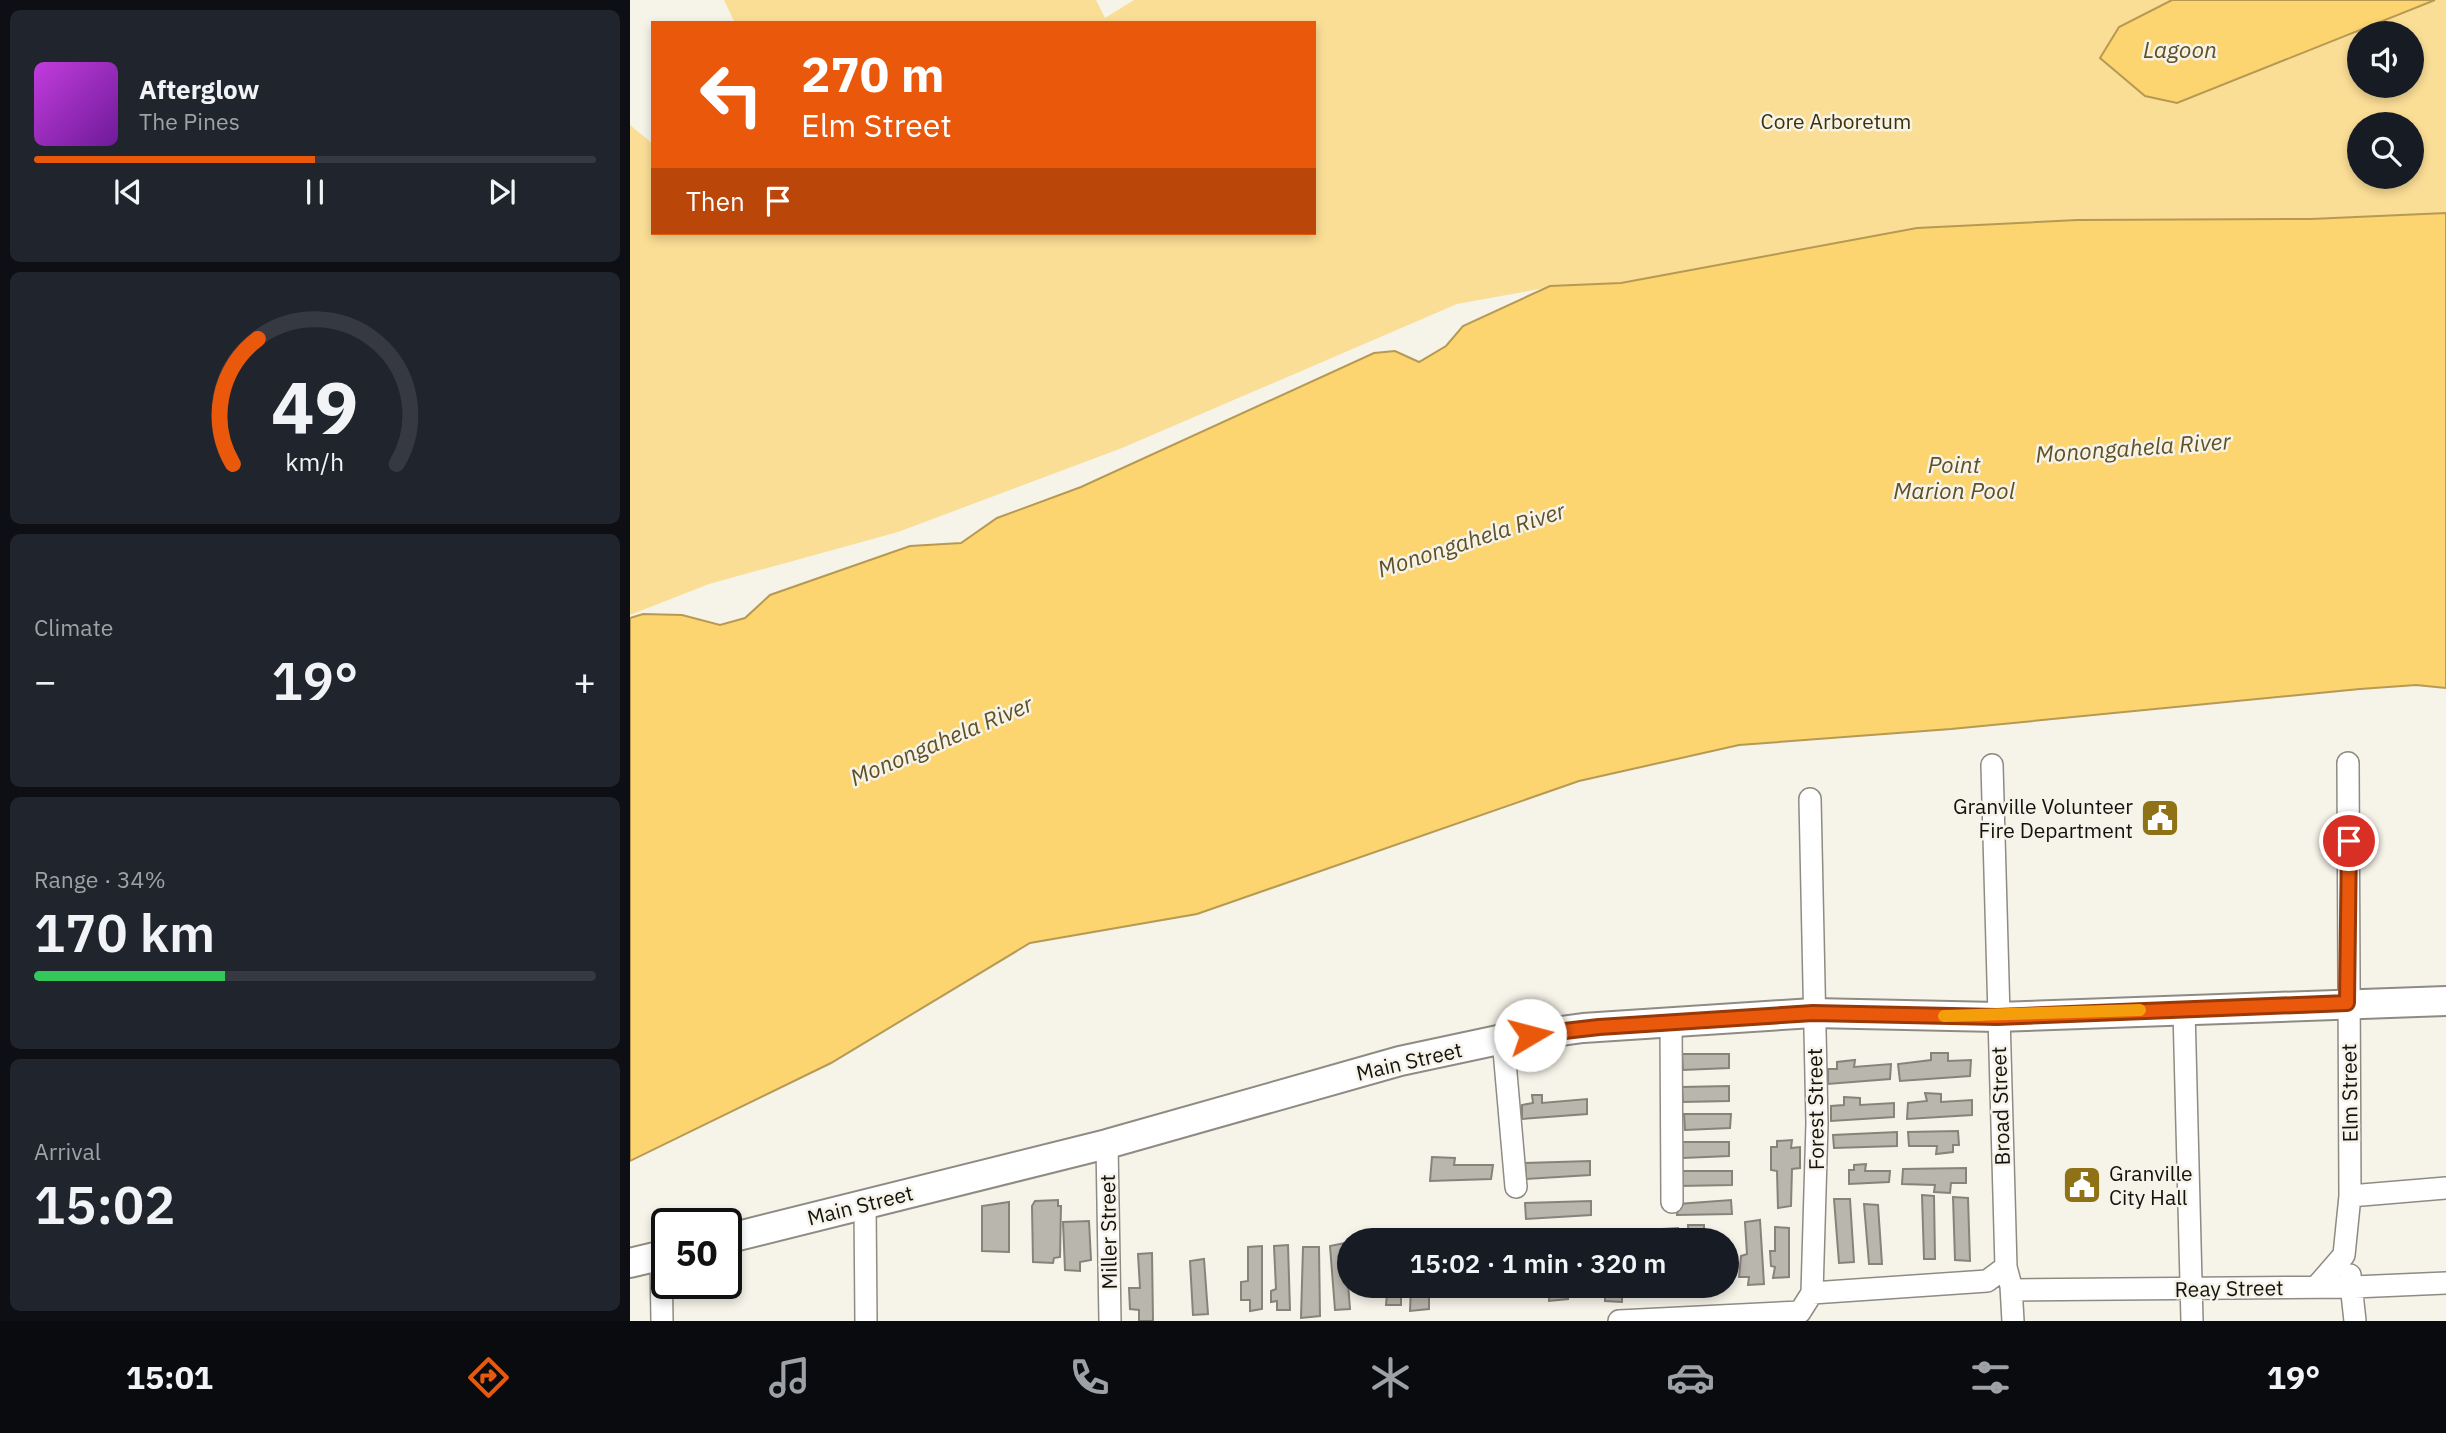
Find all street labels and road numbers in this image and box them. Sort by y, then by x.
street label: Main Street [1353,1035,1465,1087]
street label: Elm Street [2334,1043,2364,1143]
street label: Broad Street [1984,1046,2016,1166]
street label: Forest Street [1800,1048,1830,1170]
street label: Miller Street [1093,1174,1123,1290]
street label: Main Street [804,1178,916,1232]
street label: Reay Street [2174,1273,2284,1303]

